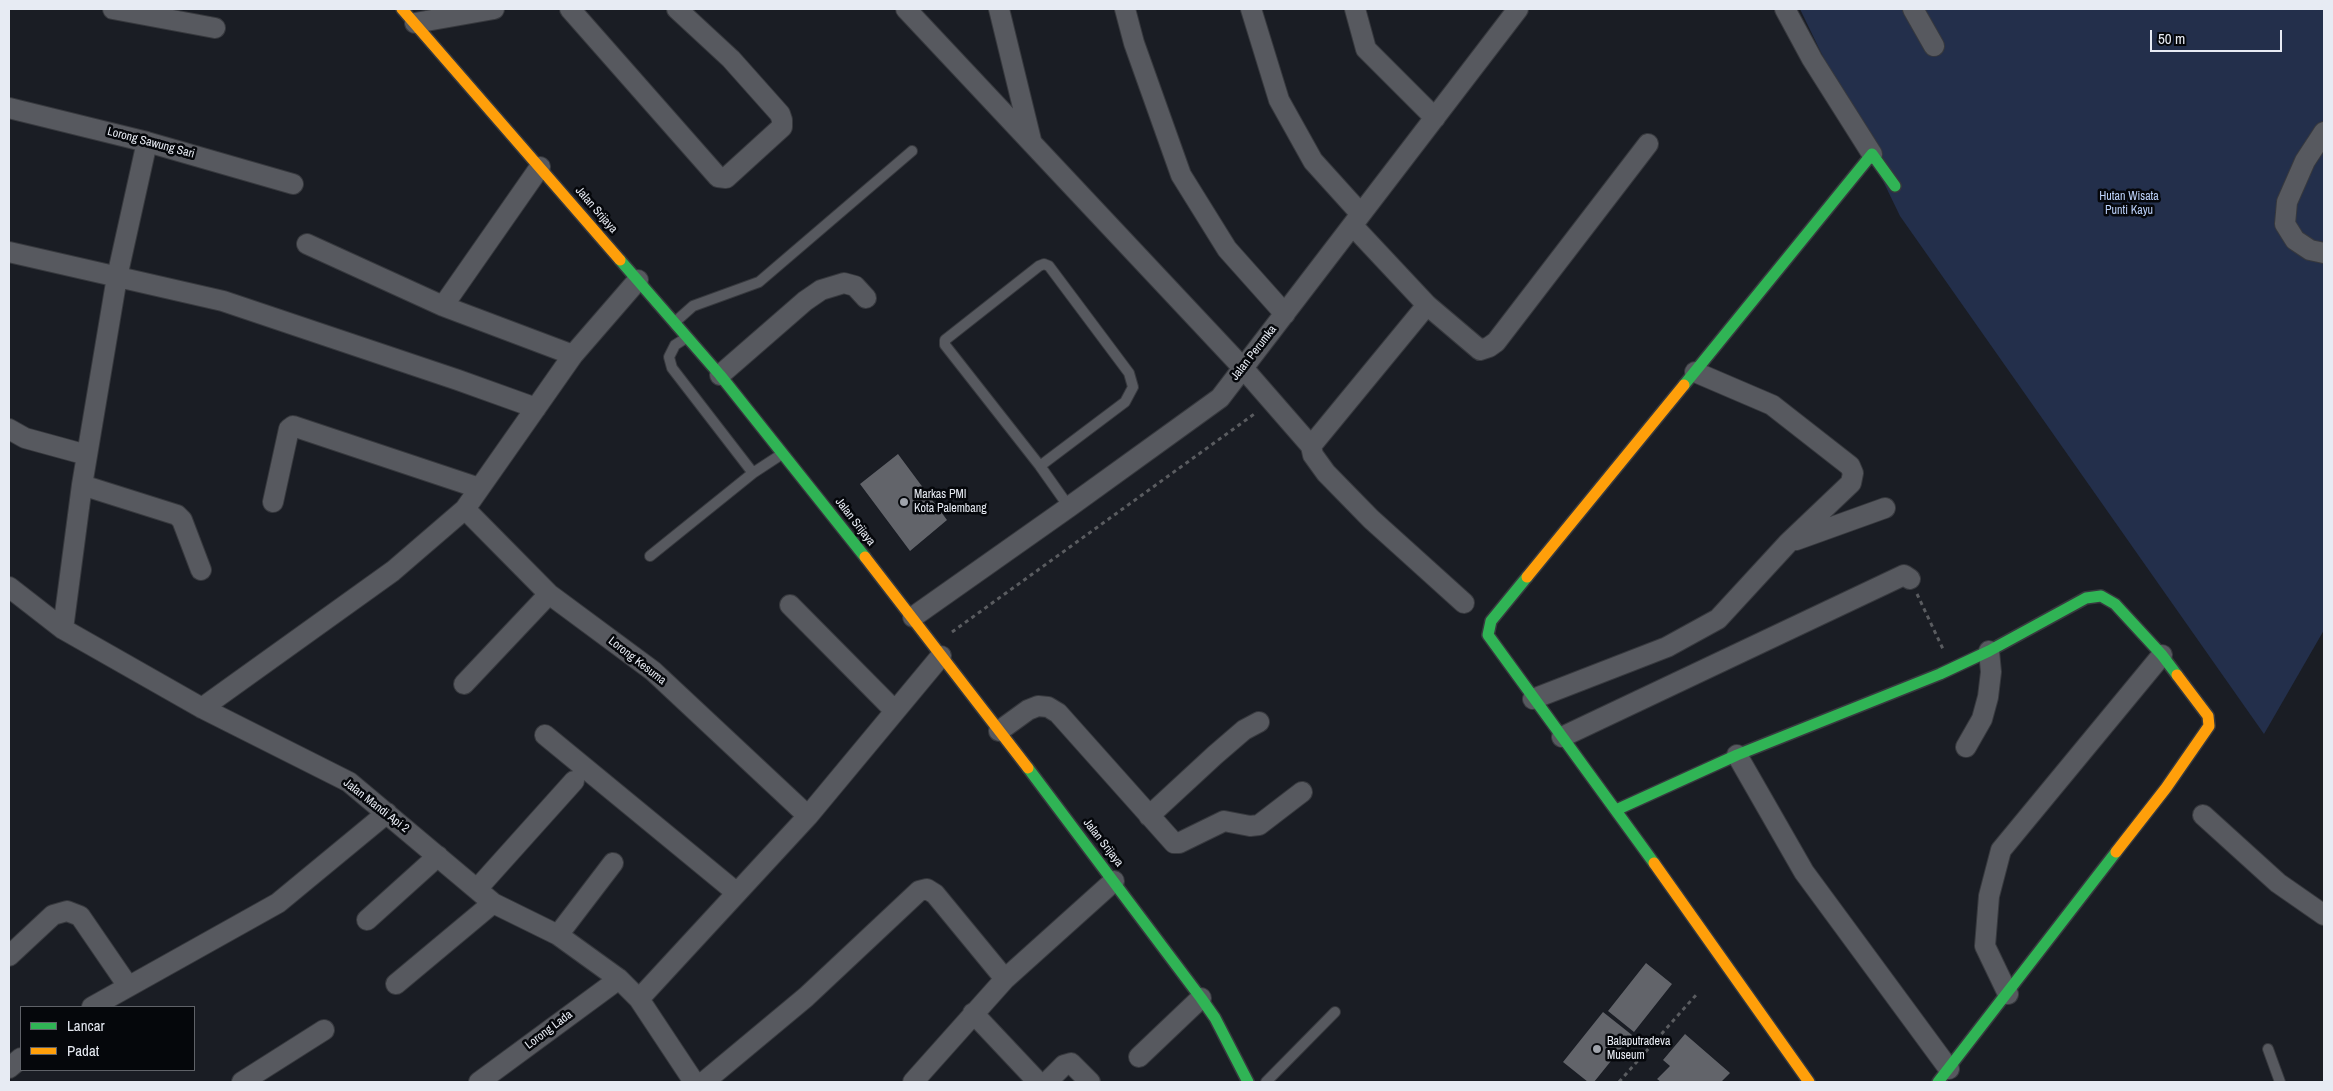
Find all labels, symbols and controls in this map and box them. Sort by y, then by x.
scale bar [2153,20,2286,52]
text: 50 m [2158,28,2185,49]
street label: Lorong Sawung Sari [106,124,196,162]
street label: Jalan Srijaya [572,184,620,236]
park label: Hutan Wisata Punti Kayu [2099,190,2159,218]
street label: Jalan Perumka [1228,323,1280,383]
place label: Markas PMI Kota Palembang [914,488,987,516]
street label: Jalan Srijaya [832,495,878,549]
marker: Markas PMI Kota Palembang [898,496,910,508]
street label: Lorong Kesuma [605,634,669,688]
street label: Jalan Mandi Api 2 [340,776,412,836]
street label: Jalan Srijaya [1080,816,1126,870]
legend [20,1006,195,1071]
street label: Lorong Lada [523,1008,575,1052]
text: Lancar [67,1015,105,1036]
place label: Balaputradeva Museum [1607,1035,1670,1063]
text: Padat [67,1040,99,1061]
marker: Balaputradeva Museum [1591,1043,1603,1055]

